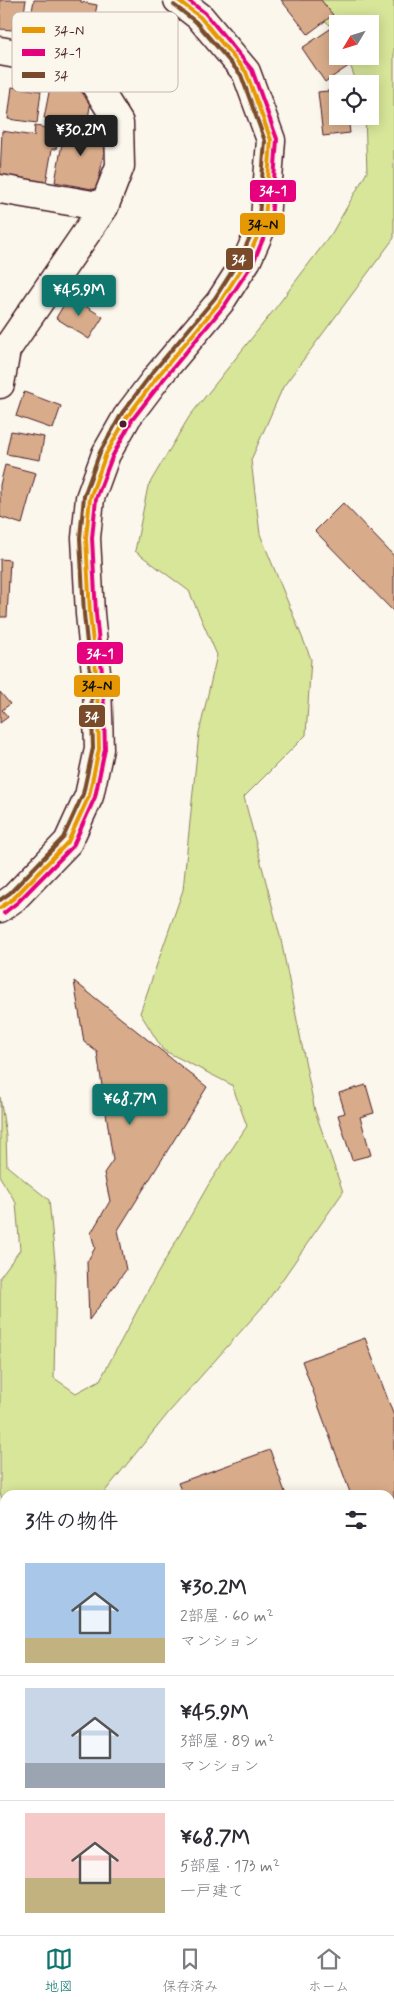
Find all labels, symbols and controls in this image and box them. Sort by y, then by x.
legend [12,12,178,92]
north arrow [329,15,379,65]
map controls [329,15,379,125]
text: 34-N [54,22,84,40]
text: 34-1 [54,44,81,62]
text: 34 [54,67,69,85]
button: locate [329,75,379,125]
pin: ¥30.2M [40,114,122,157]
text: ¥30.2M [56,120,106,141]
line badge: 34-1 [249,179,297,203]
text: 34-1 [259,182,287,200]
line badge: 34-N [239,212,286,236]
text: 34-N [248,216,278,234]
line badge: 34 [225,247,254,271]
text: 34 [232,251,247,269]
pin: ¥45.9M [38,274,120,317]
text: ¥45.9M [53,280,105,301]
unlabelled marker [118,419,128,429]
line badge: 34-1 [76,641,124,665]
text: 34-1 [86,645,114,663]
line badge: 34-N [73,674,121,698]
text: 34-N [82,677,112,695]
line badge: 34 [78,704,106,728]
text: 34 [85,708,100,726]
pin: ¥68.7M [89,1084,171,1126]
text: ¥68.7M [103,1089,157,1110]
icon: filters [342,1506,370,1534]
text: 3件の物件 [25,1508,119,1536]
text: ¥30.2M [180,1574,247,1602]
icon: home [65,1583,125,1643]
text: 2部屋 · 60 m² [180,1606,274,1627]
text: マンション [180,1631,259,1652]
text: ¥45.9M [180,1699,249,1727]
icon: home [65,1708,125,1768]
text: 3部屋 · 89 m² [180,1731,274,1752]
text: マンション [180,1756,259,1777]
text: ¥68.7M [180,1824,250,1852]
icon: home [65,1833,125,1893]
text: 5部屋 · 173 m² [180,1856,280,1877]
text: 一戸建て [180,1881,244,1902]
tab: 地図 [45,1945,73,1996]
tab: 保存済み [162,1945,218,1996]
tab: ホーム [308,1945,349,1996]

